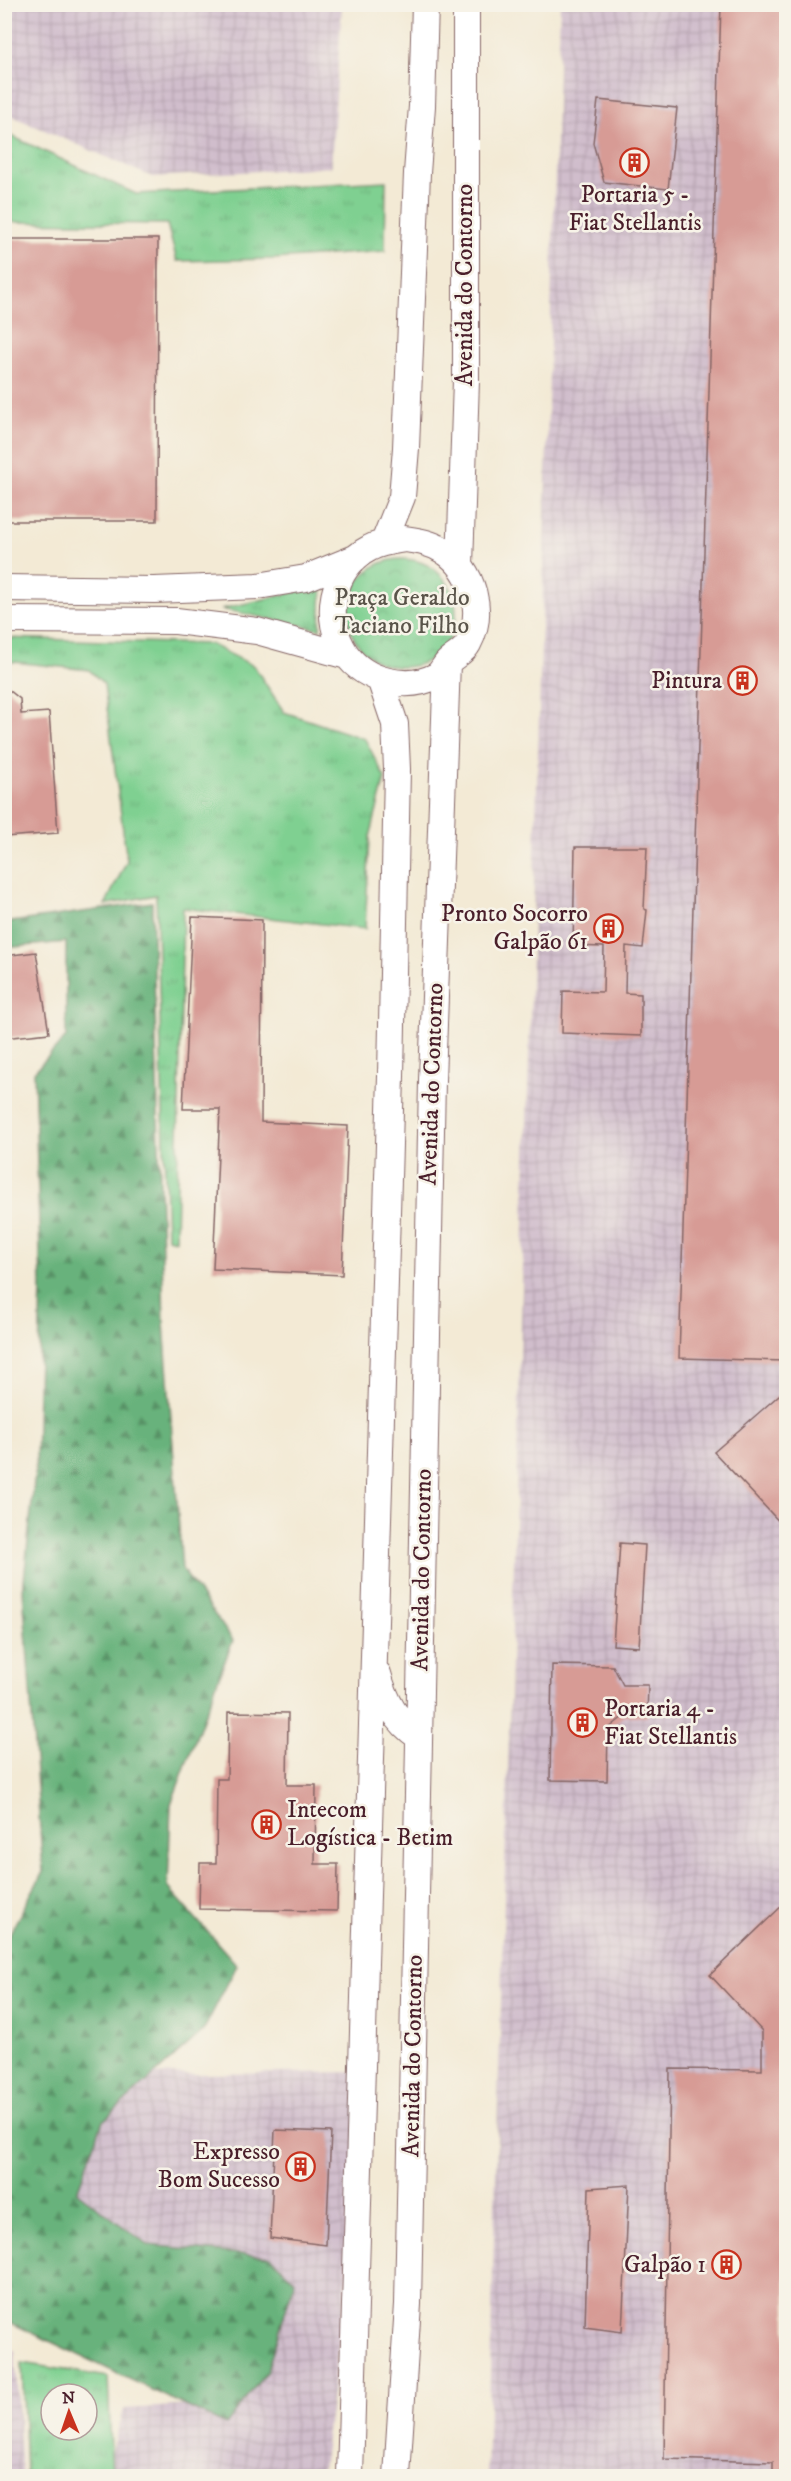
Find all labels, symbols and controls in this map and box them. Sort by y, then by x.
building icon: Portaria 5 - Fiat Stellantis [619,146,651,178]
place label: Portaria 5 - Fiat Stellantis [568,180,702,238]
street label: Avenida do Contorno [450,184,480,386]
park label: Praça Geraldo Taciano Filho [334,583,470,641]
building icon: Pintura [727,665,759,697]
place label: Pintura [651,666,723,696]
place label: Pronto Socorro Galpão 61 [441,899,588,957]
building icon: Pronto Socorro Galpão 61 [593,912,625,944]
street label: Avenida do Contorno [413,982,451,1186]
street label: Avenida do Contorno [405,1469,439,1671]
place label: Portaria 4 - Fiat Stellantis [604,1694,737,1752]
building icon: Portaria 4 - Fiat Stellantis [567,1707,599,1739]
place label: Intecom Logística - Betim [287,1795,453,1853]
building icon: Intecom Logística - Betim [250,1808,282,1840]
street label: Avenida do Contorno [396,1955,430,2157]
place label: Expresso Bom Sucesso [158,2137,280,2195]
building icon: Expresso Bom Sucesso [285,2150,317,2182]
building icon: Galpão 1 [711,2249,743,2281]
place label: Galpão 1 [624,2250,706,2280]
north arrow [39,2382,99,2442]
text: N [62,2388,75,2408]

